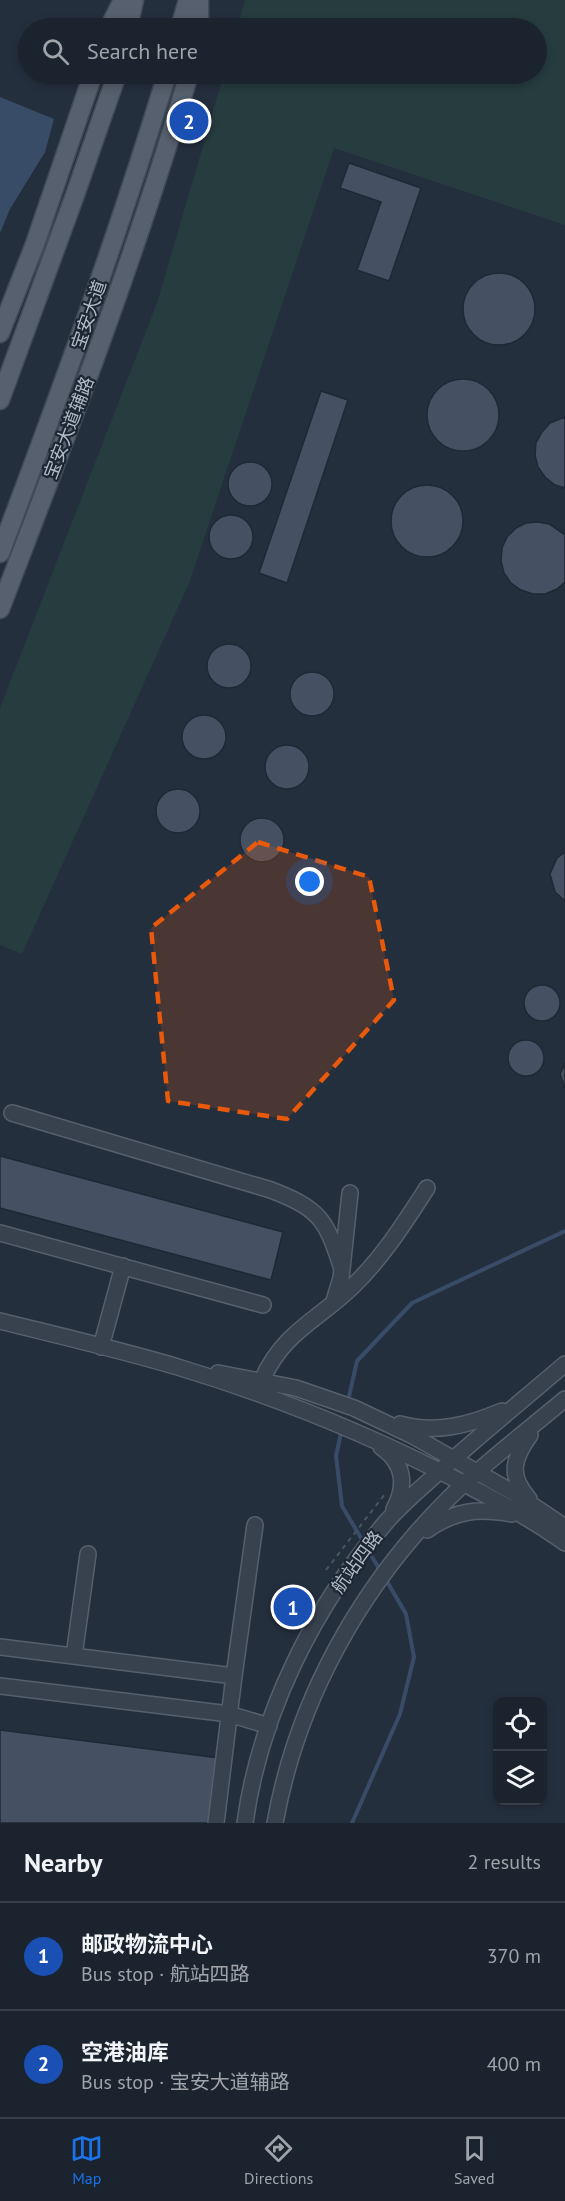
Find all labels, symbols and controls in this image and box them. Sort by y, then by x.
search box [18,18,547,84]
icon: search [39,35,72,68]
text: Search here [87,37,198,65]
pin: 2 [170,98,208,144]
street label: 宝安大道 [66,277,111,353]
street label: 宝安大道辅路 [38,373,99,482]
your location [295,867,324,896]
street label: 航站四路 [326,1526,387,1598]
pin: 1 [274,1584,312,1630]
map controls [493,1697,547,1805]
button: locate [493,1697,547,1751]
button: layers [493,1751,547,1805]
text: Nearby [24,1846,102,1879]
text: 2 results [468,1849,541,1875]
text: 邮政物流中心 [81,1930,213,1958]
text: 1 [38,1943,49,1969]
text: 370 m [487,1943,541,1969]
text: Bus stop · 航站四路 [81,1961,250,1987]
text: 空港油库 [81,2038,169,2066]
text: 2 [38,2051,49,2077]
text: 400 m [487,2051,541,2077]
text: Bus stop · 宝安大道辅路 [81,2069,290,2095]
tab: Map [70,2132,103,2188]
tab: Directions [244,2132,313,2188]
tab: Saved [454,2132,495,2188]

